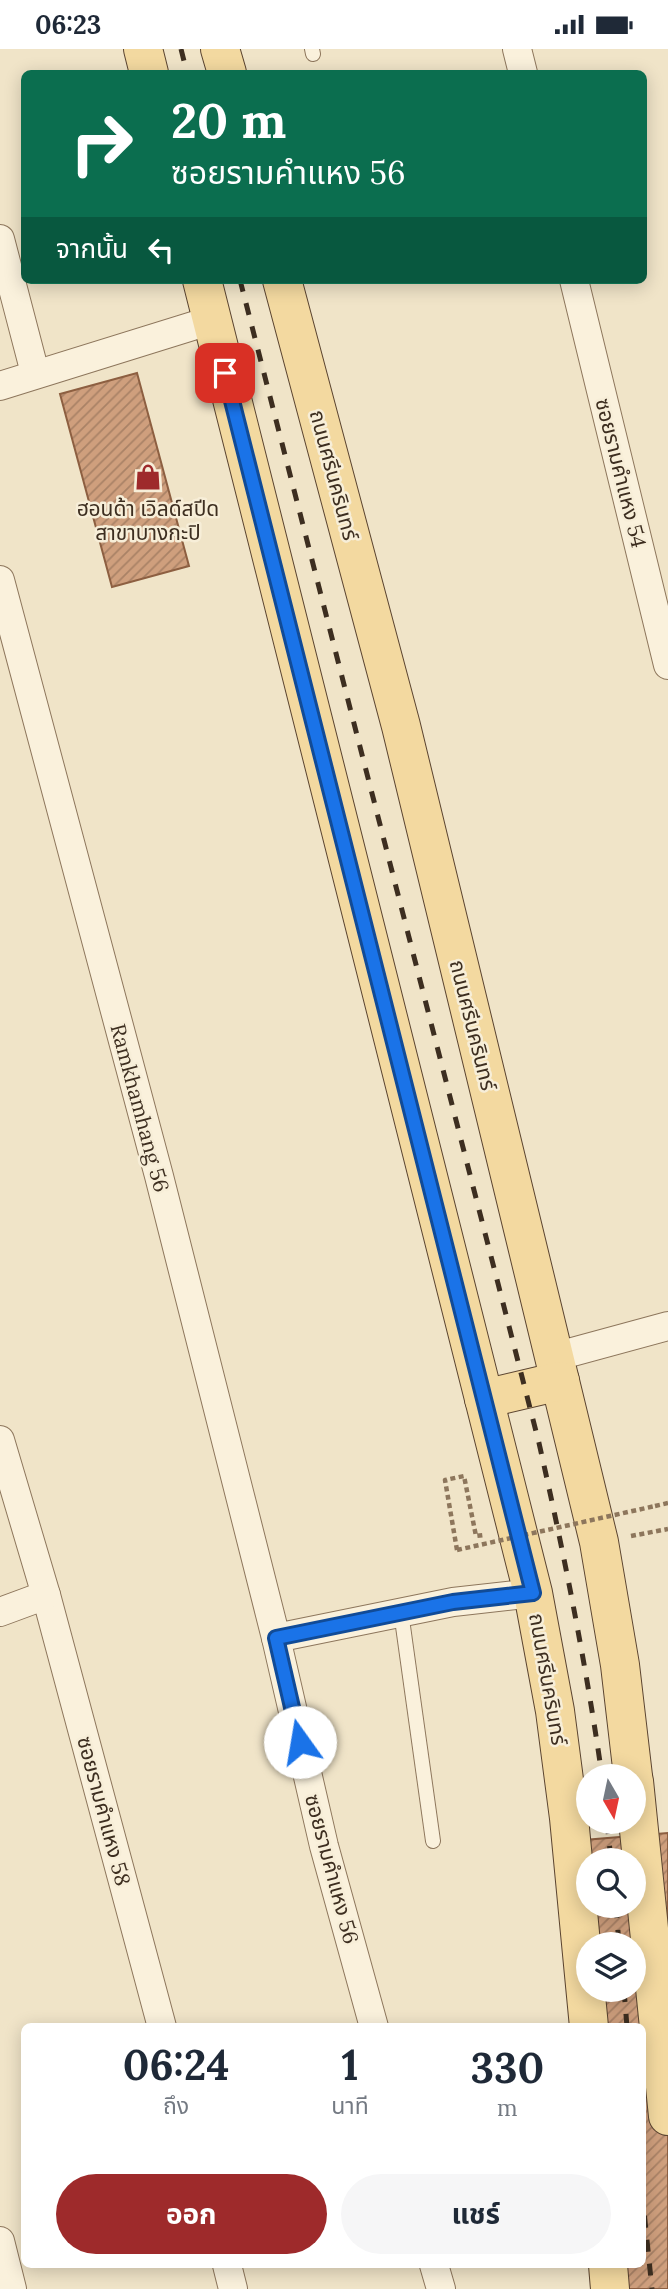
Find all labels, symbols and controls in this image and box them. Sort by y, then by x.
text: 06:23 [35,8,101,41]
text: 20 m [171,89,286,151]
icon: right [56,98,147,189]
text: ซอยรามคำแหง 56 [171,152,406,193]
icon: left [142,231,180,269]
text: จากนั้น [56,232,128,265]
pin [195,343,255,403]
icon: arrive [206,354,244,392]
street label: ซอยรามคำแหง 54 [589,395,653,551]
street label: ถนนศรีนครินทร์ [304,407,365,544]
shop icon: ฮอนด้า เวิลด์สปีด สาขาบางกะปิ [133,462,163,492]
place label: ฮอนด้า เวิลด์สปีด สาขาบางกะปิ [77,495,219,546]
street label: ถนนศรีนครินทร์ [444,957,503,1094]
street label: Ramkhamhang 56 [105,1021,175,1195]
street label: ถนนศรีนครินทร์ [523,1611,573,1748]
position arrow [263,1705,337,1779]
street label: ซอยรามคำแหง 58 [71,1733,137,1889]
north arrow [576,1764,646,1834]
map controls [576,1764,646,2002]
street label: ซอยรามคำแหง 56 [299,1791,365,1947]
button: search [576,1848,646,1918]
button: layers [576,1932,646,2002]
text: 06:24 [123,2038,229,2092]
text: 1 [341,2038,358,2092]
text: 330 [470,2041,544,2095]
text: ถึง [163,2091,189,2120]
text: นาที [331,2091,369,2120]
text: m [497,2093,518,2122]
button: ออก [56,2174,327,2254]
button: แชร์ [341,2174,611,2254]

